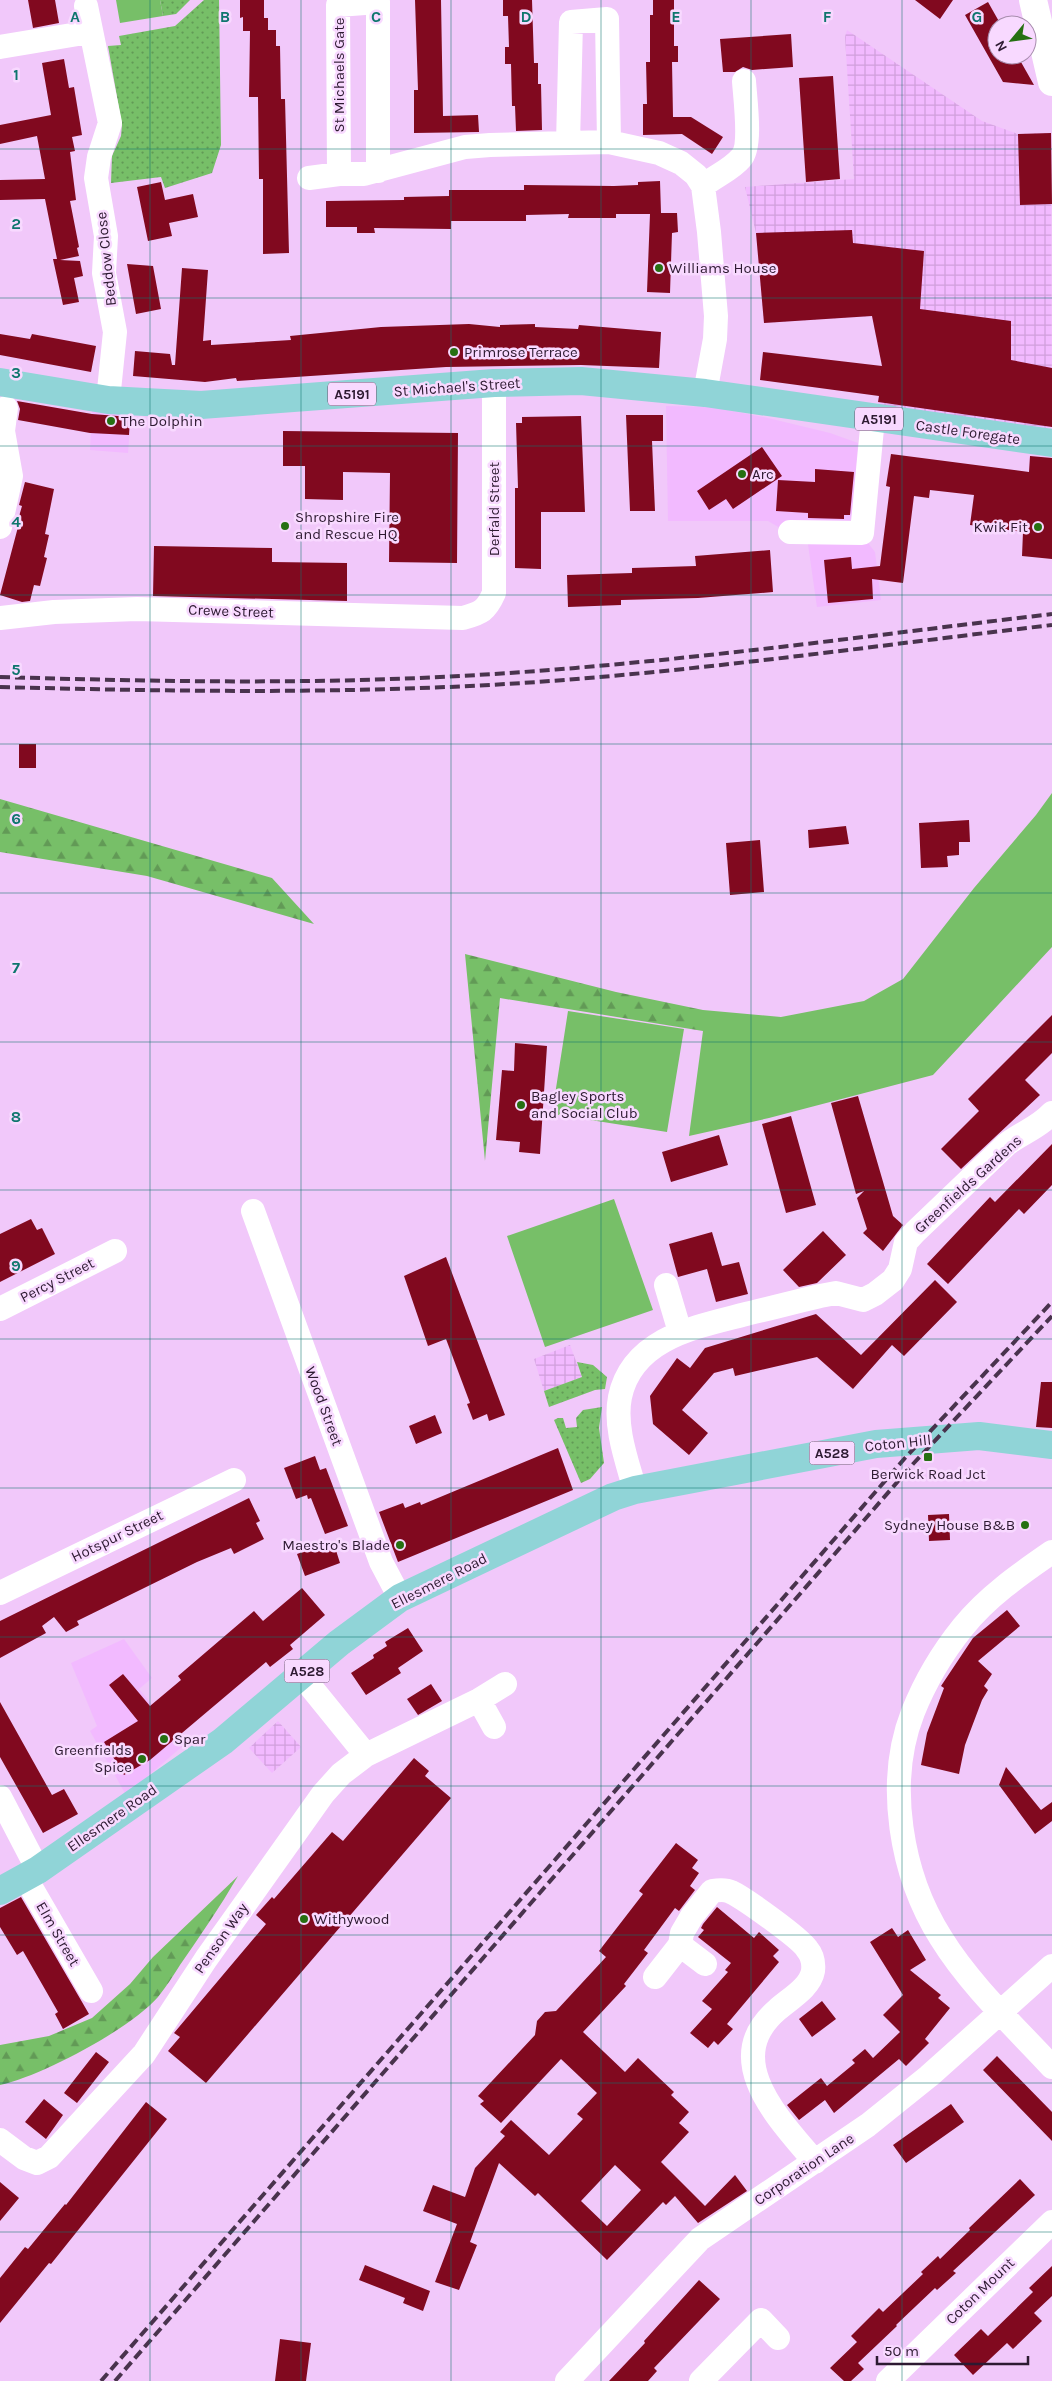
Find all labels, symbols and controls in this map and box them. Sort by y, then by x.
text: A [70,7,80,26]
text: B [220,7,230,26]
text: C [371,7,381,26]
text: D [521,7,532,26]
text: E [671,7,681,26]
text: F [823,7,832,26]
text: G [972,7,982,26]
north arrow [987,15,1037,65]
street label: St Michaels Gate [330,17,348,133]
text: N [991,38,1011,55]
text: 1 [13,65,19,84]
street label: Beddow Close [92,211,120,307]
text: 2 [11,214,21,233]
place label: Williams House [669,259,776,277]
marker: Williams House [653,262,665,274]
place label: Primrose Terrace [464,343,578,361]
marker: Primrose Terrace [448,346,460,358]
text: 3 [11,363,21,382]
street label: St Michael's Street [393,374,521,400]
road number: A5191 [328,382,376,406]
road number: A5191 [855,408,903,430]
place label: The Dolphin [121,412,202,430]
marker: The Dolphin [105,415,117,427]
street label: Castle Foregate [915,416,1021,448]
street label: Derfald Street [485,462,503,556]
place label: Arc [752,465,774,483]
marker: Arc [736,468,748,480]
place label: Shropshire Fire and Rescue HQ [295,508,399,543]
text: 4 [11,512,21,531]
place label: Kwik Fit [974,518,1028,536]
marker: Shropshire Fire and Rescue HQ [279,520,291,532]
marker: Kwik Fit [1032,521,1044,533]
street label: Crewe Street [188,601,274,622]
text: 5 [11,660,21,679]
text: 6 [11,809,21,828]
text: 7 [12,958,20,977]
place label: Bagley Sports and Social Club [531,1087,638,1122]
marker: Bagley Sports and Social Club [515,1099,527,1111]
text: 8 [11,1107,21,1126]
street label: Greenfields Gardens [911,1131,1025,1237]
street label: Percy Street [17,1253,97,1306]
text: 9 [11,1256,21,1275]
street label: Wood Street [301,1364,347,1448]
street label: Coton Hill [864,1431,932,1455]
road number: A528 [810,1442,854,1465]
marker: Berwick Road Jct [922,1451,934,1463]
place label: Berwick Road Jct [870,1465,986,1483]
street label: Hotspur Street [68,1506,166,1566]
place label: Sydney House B&B [884,1516,1015,1534]
marker: Sydney House B&B [1019,1519,1031,1531]
place label: Maestro's Blade [282,1536,390,1554]
marker: Maestro's Blade [394,1539,406,1551]
street label: Ellesmere Road [388,1549,490,1613]
road number: A528 [284,1660,330,1682]
place label: Spar [174,1730,206,1748]
marker: Spar [158,1733,170,1745]
place label: Greenfields Spice [54,1741,132,1776]
marker: Greenfields Spice [136,1753,148,1765]
street label: Ellesmere Road [64,1780,160,1856]
street label: Elm Street [32,1899,84,1970]
street label: Penson Way [190,1899,252,1977]
place label: Withywood [314,1910,390,1928]
marker: Withywood [298,1913,310,1925]
street label: Corporation Lane [751,2129,857,2209]
street label: Coton Mount [942,2254,1018,2328]
scale bar [877,2334,1028,2366]
text: 50 m [884,2342,919,2360]

